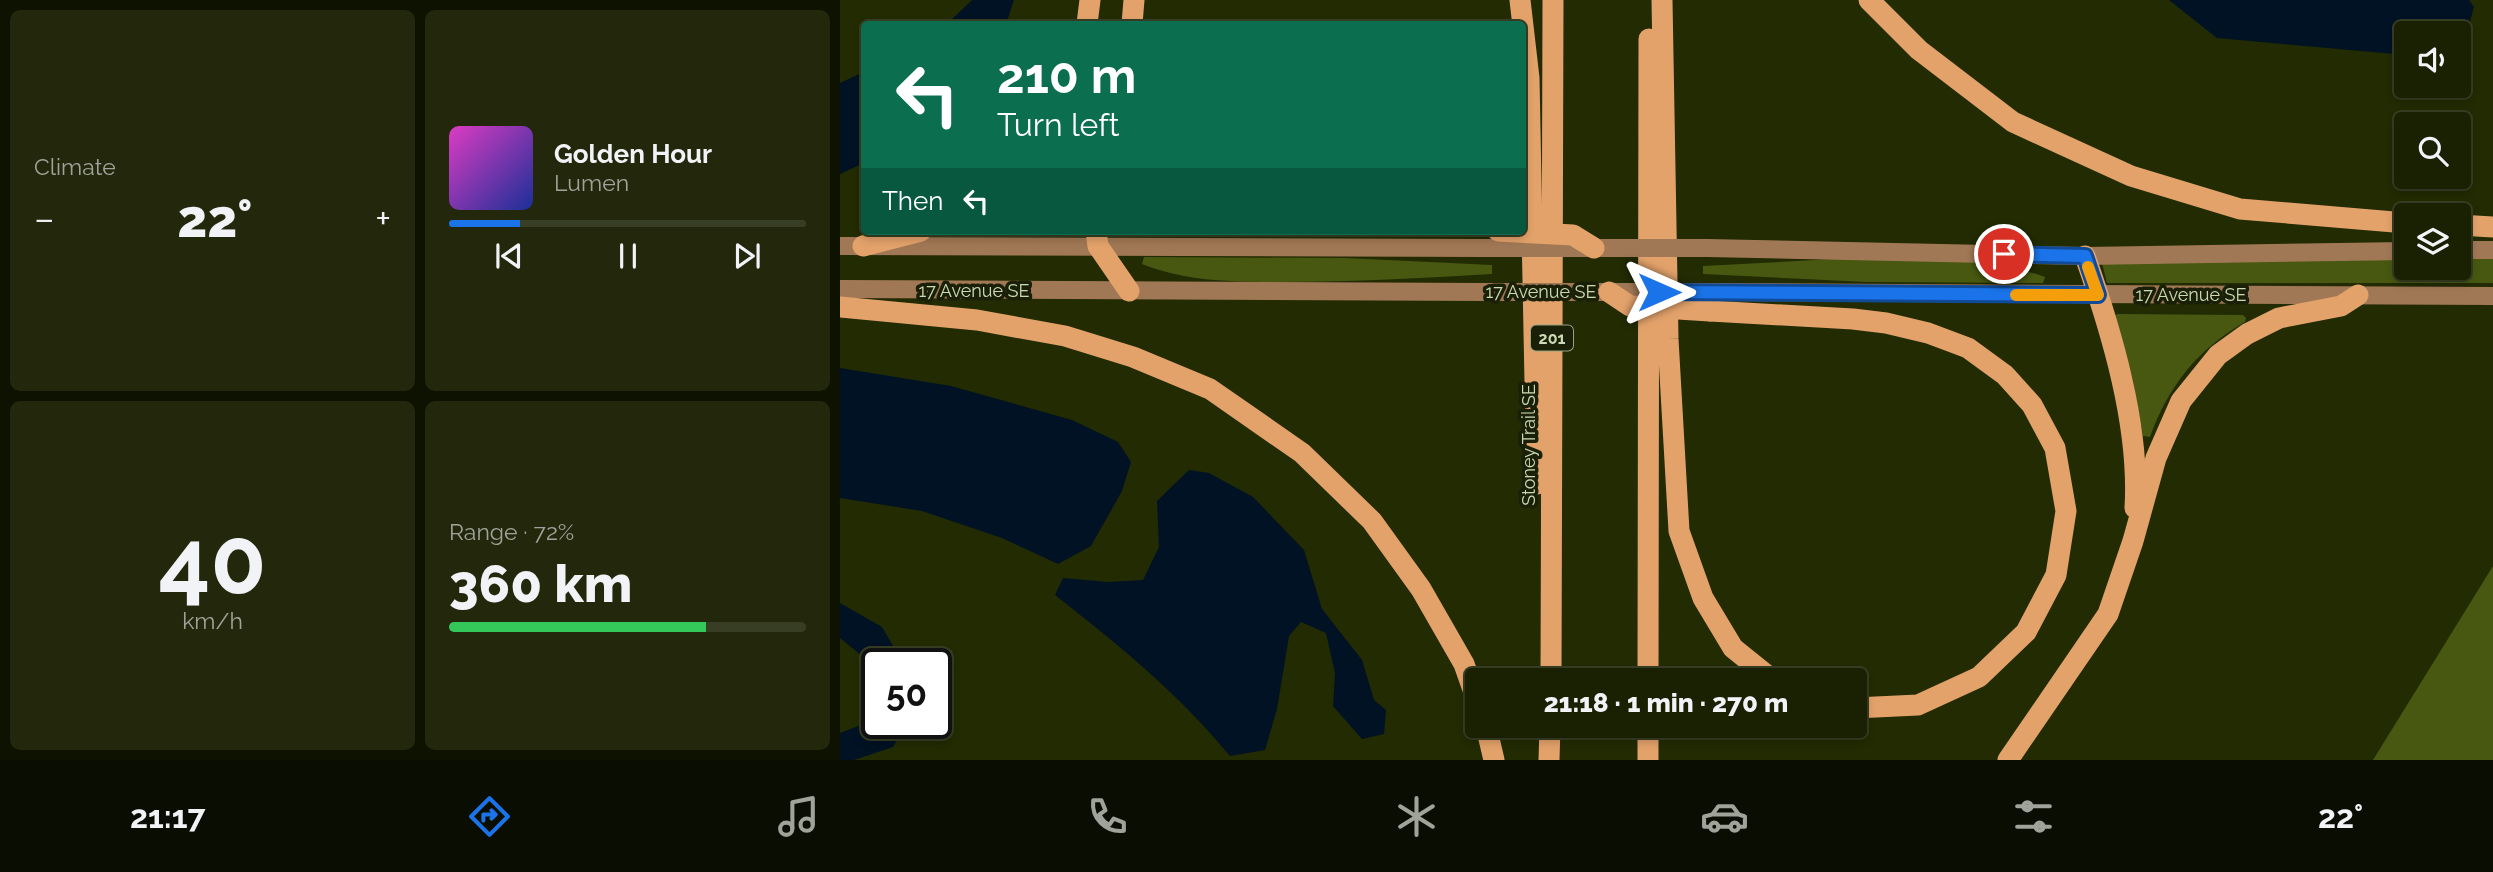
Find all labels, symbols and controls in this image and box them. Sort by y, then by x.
map controls [2394,21,2471,280]
button: sound [2394,21,2471,98]
text: 210 m [997,47,1136,104]
icon: left [882,49,973,140]
text: Turn left [997,106,1119,143]
button: search [2394,112,2471,189]
text: Golden Hour [554,139,712,169]
text: Climate [34,153,116,180]
text: Lumen [554,169,629,196]
icon: left [957,182,995,220]
text: Then [882,186,943,216]
text: 22° [177,188,253,249]
text: − [34,196,54,241]
text: + [375,196,391,241]
button: layers [2394,203,2471,280]
pin [1974,224,2034,284]
icon: arrive [1985,235,2023,273]
icon: previous [490,237,528,275]
icon: pause [609,237,647,275]
icon: next [728,237,766,275]
position arrow [1622,255,1696,329]
street label: 17 Avenue SE [919,280,1029,301]
street label: 17 Avenue SE [1486,281,1596,302]
street label: 17 Avenue SE [2136,284,2246,305]
road number: 201 [1531,326,1573,350]
street label: Stoney Trail SE [1518,384,1539,506]
text: 40 [159,508,266,615]
text: Range · 72% [449,518,574,545]
text: 360 km [449,553,632,614]
text: km/h [182,607,243,634]
speed limit sign: 50 [861,648,952,739]
text: 21:18 · 1 min · 270 m [1544,688,1788,718]
icon: directions [465,792,514,841]
icon: music [774,792,823,841]
icon: phone [1083,792,1132,841]
icon: climate [1392,792,1441,841]
icon: car [1700,792,1749,841]
icon: filters [2009,792,2058,841]
text: 21:17 [130,798,205,835]
text: 22° [2318,798,2363,835]

